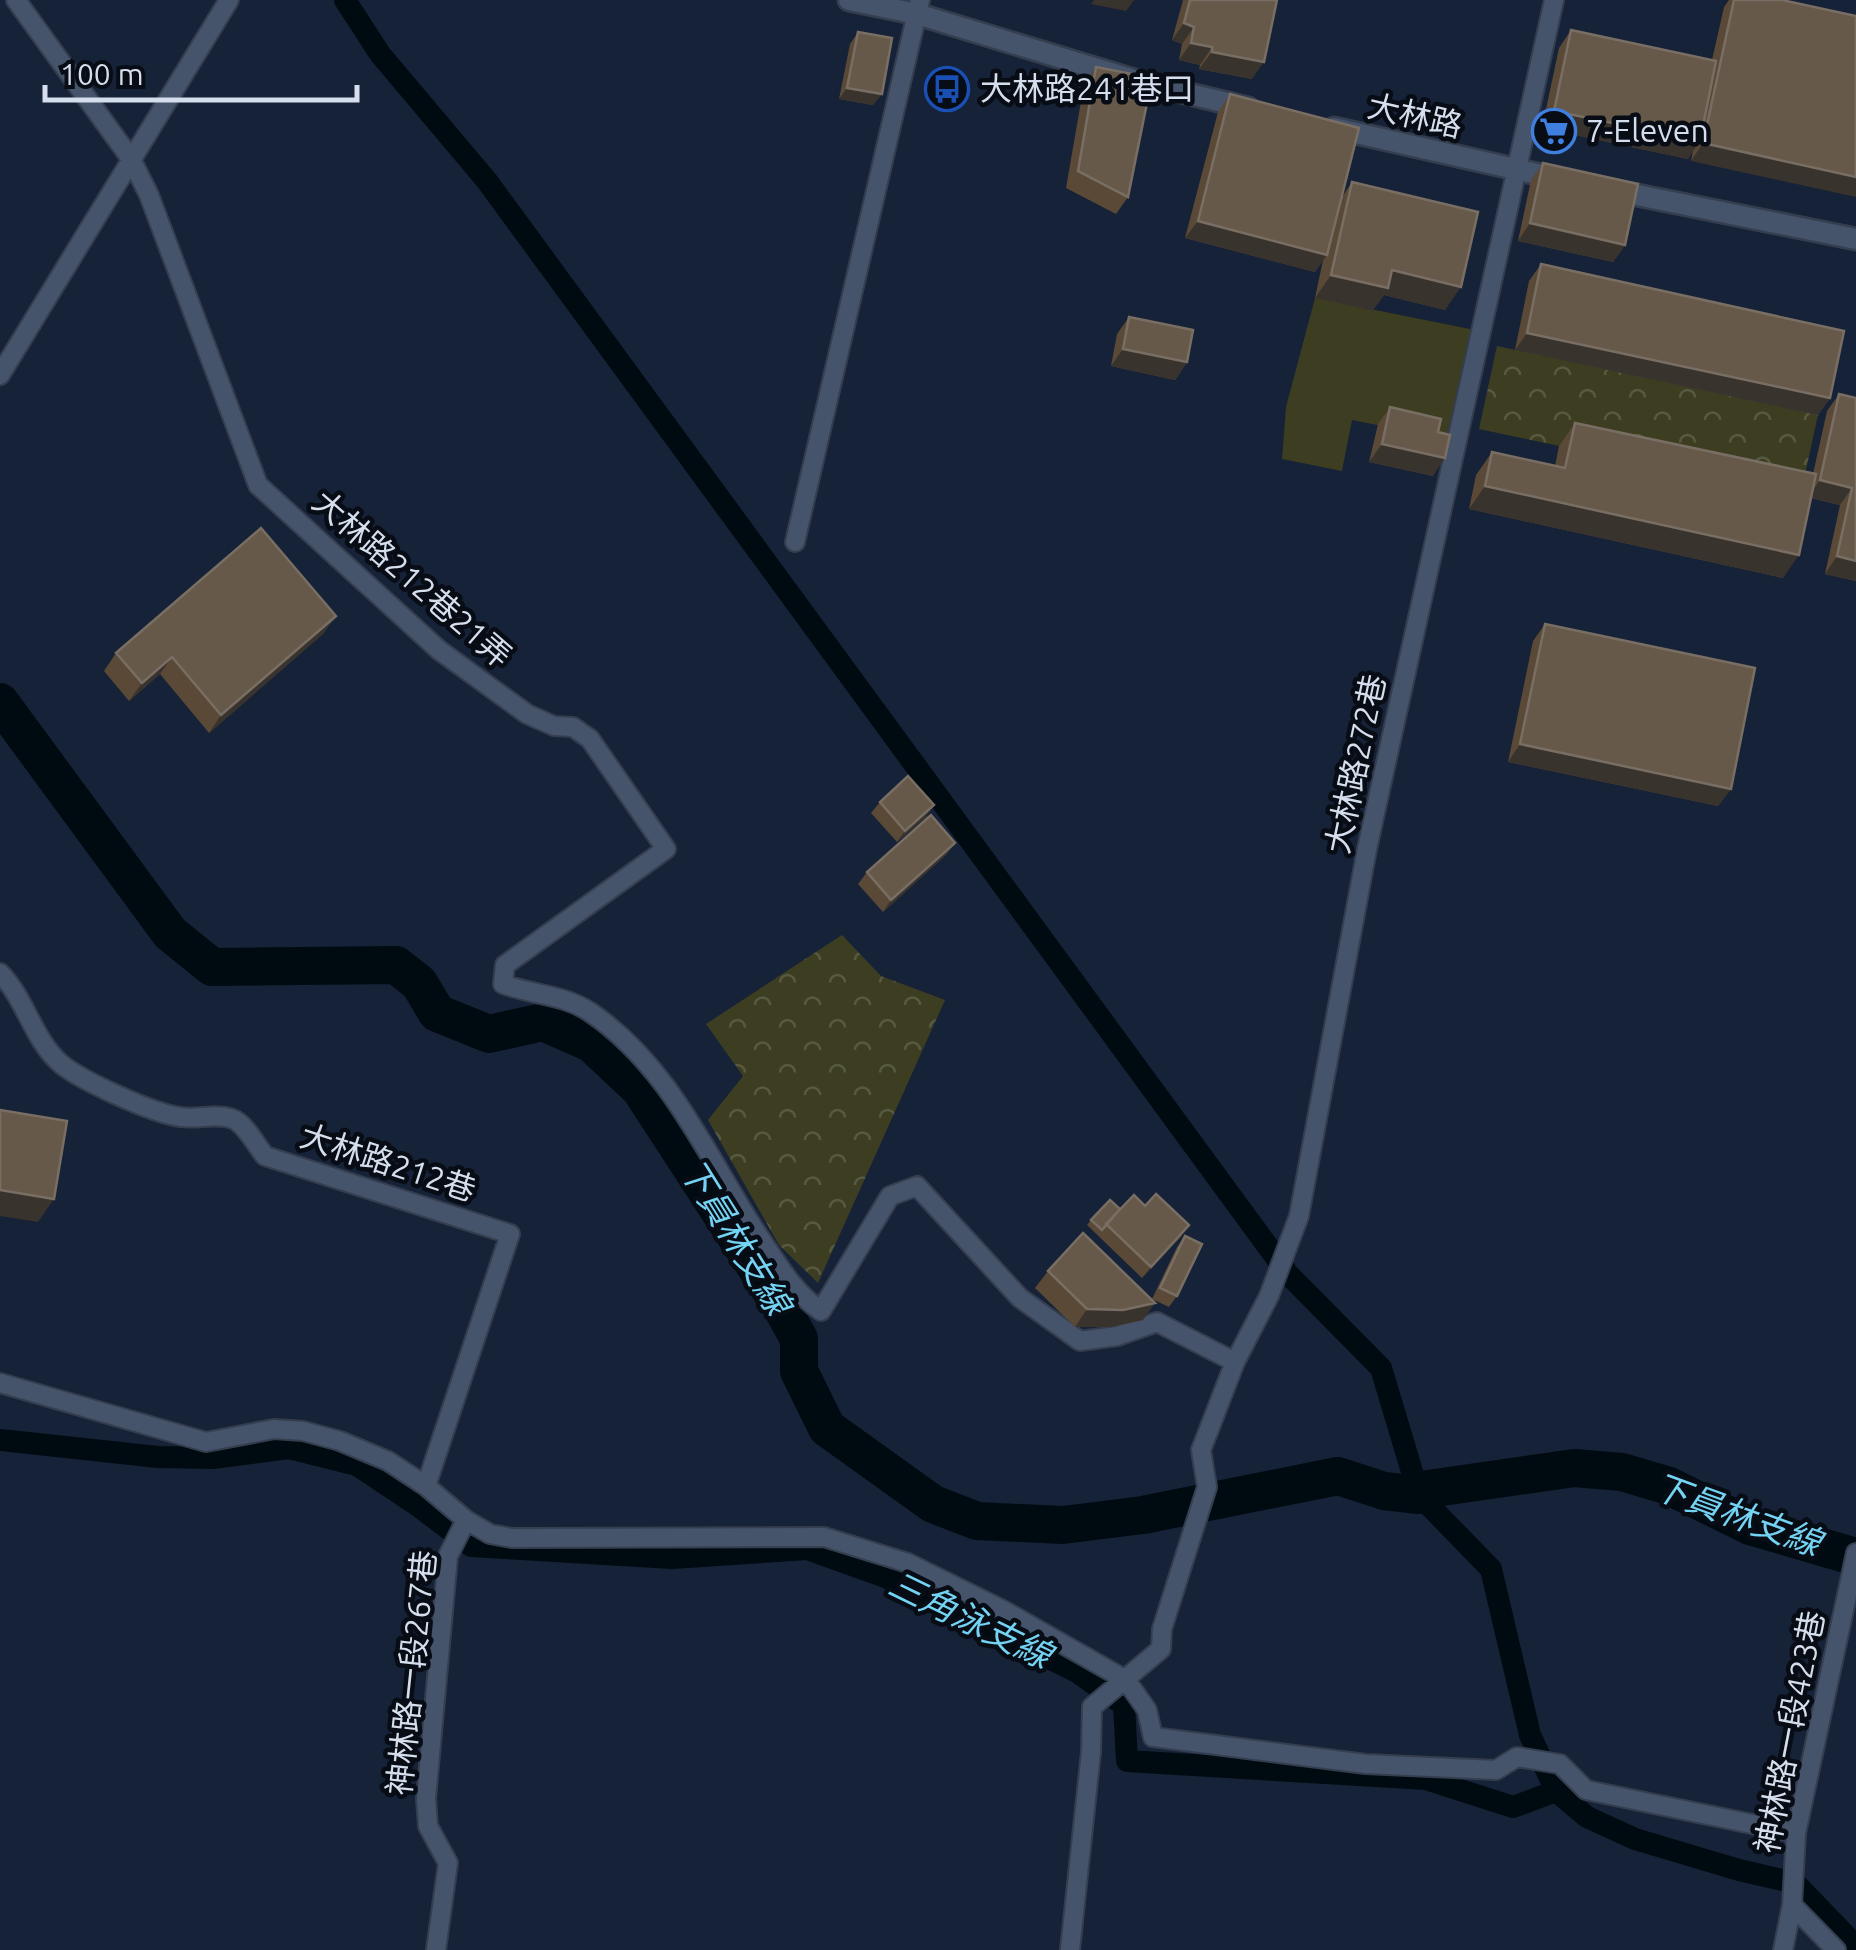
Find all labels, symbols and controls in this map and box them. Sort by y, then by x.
scale bar [45,40,358,102]
text: 100 m [60,57,144,91]
bus stop icon: 大林路241巷口 [924,66,970,112]
place label: 大林路241巷口 [980,70,1194,106]
street label: 大林路 [1364,87,1466,143]
supermarket icon: 7-Eleven [1531,108,1577,154]
place label: 7-Eleven [1586,112,1709,148]
street label: 大林路212巷21弄 [306,483,519,674]
street label: 大林路272巷 [1318,671,1392,857]
street label: 大林路212巷 [296,1117,480,1207]
water label: 下員林支線 [673,1152,801,1325]
water label: 下員林支線 [1648,1465,1830,1564]
street label: 神林路一段267巷 [380,1549,442,1797]
water label: 三角泳支線 [883,1563,1061,1677]
street label: 神林路一段423巷 [1748,1608,1830,1856]

